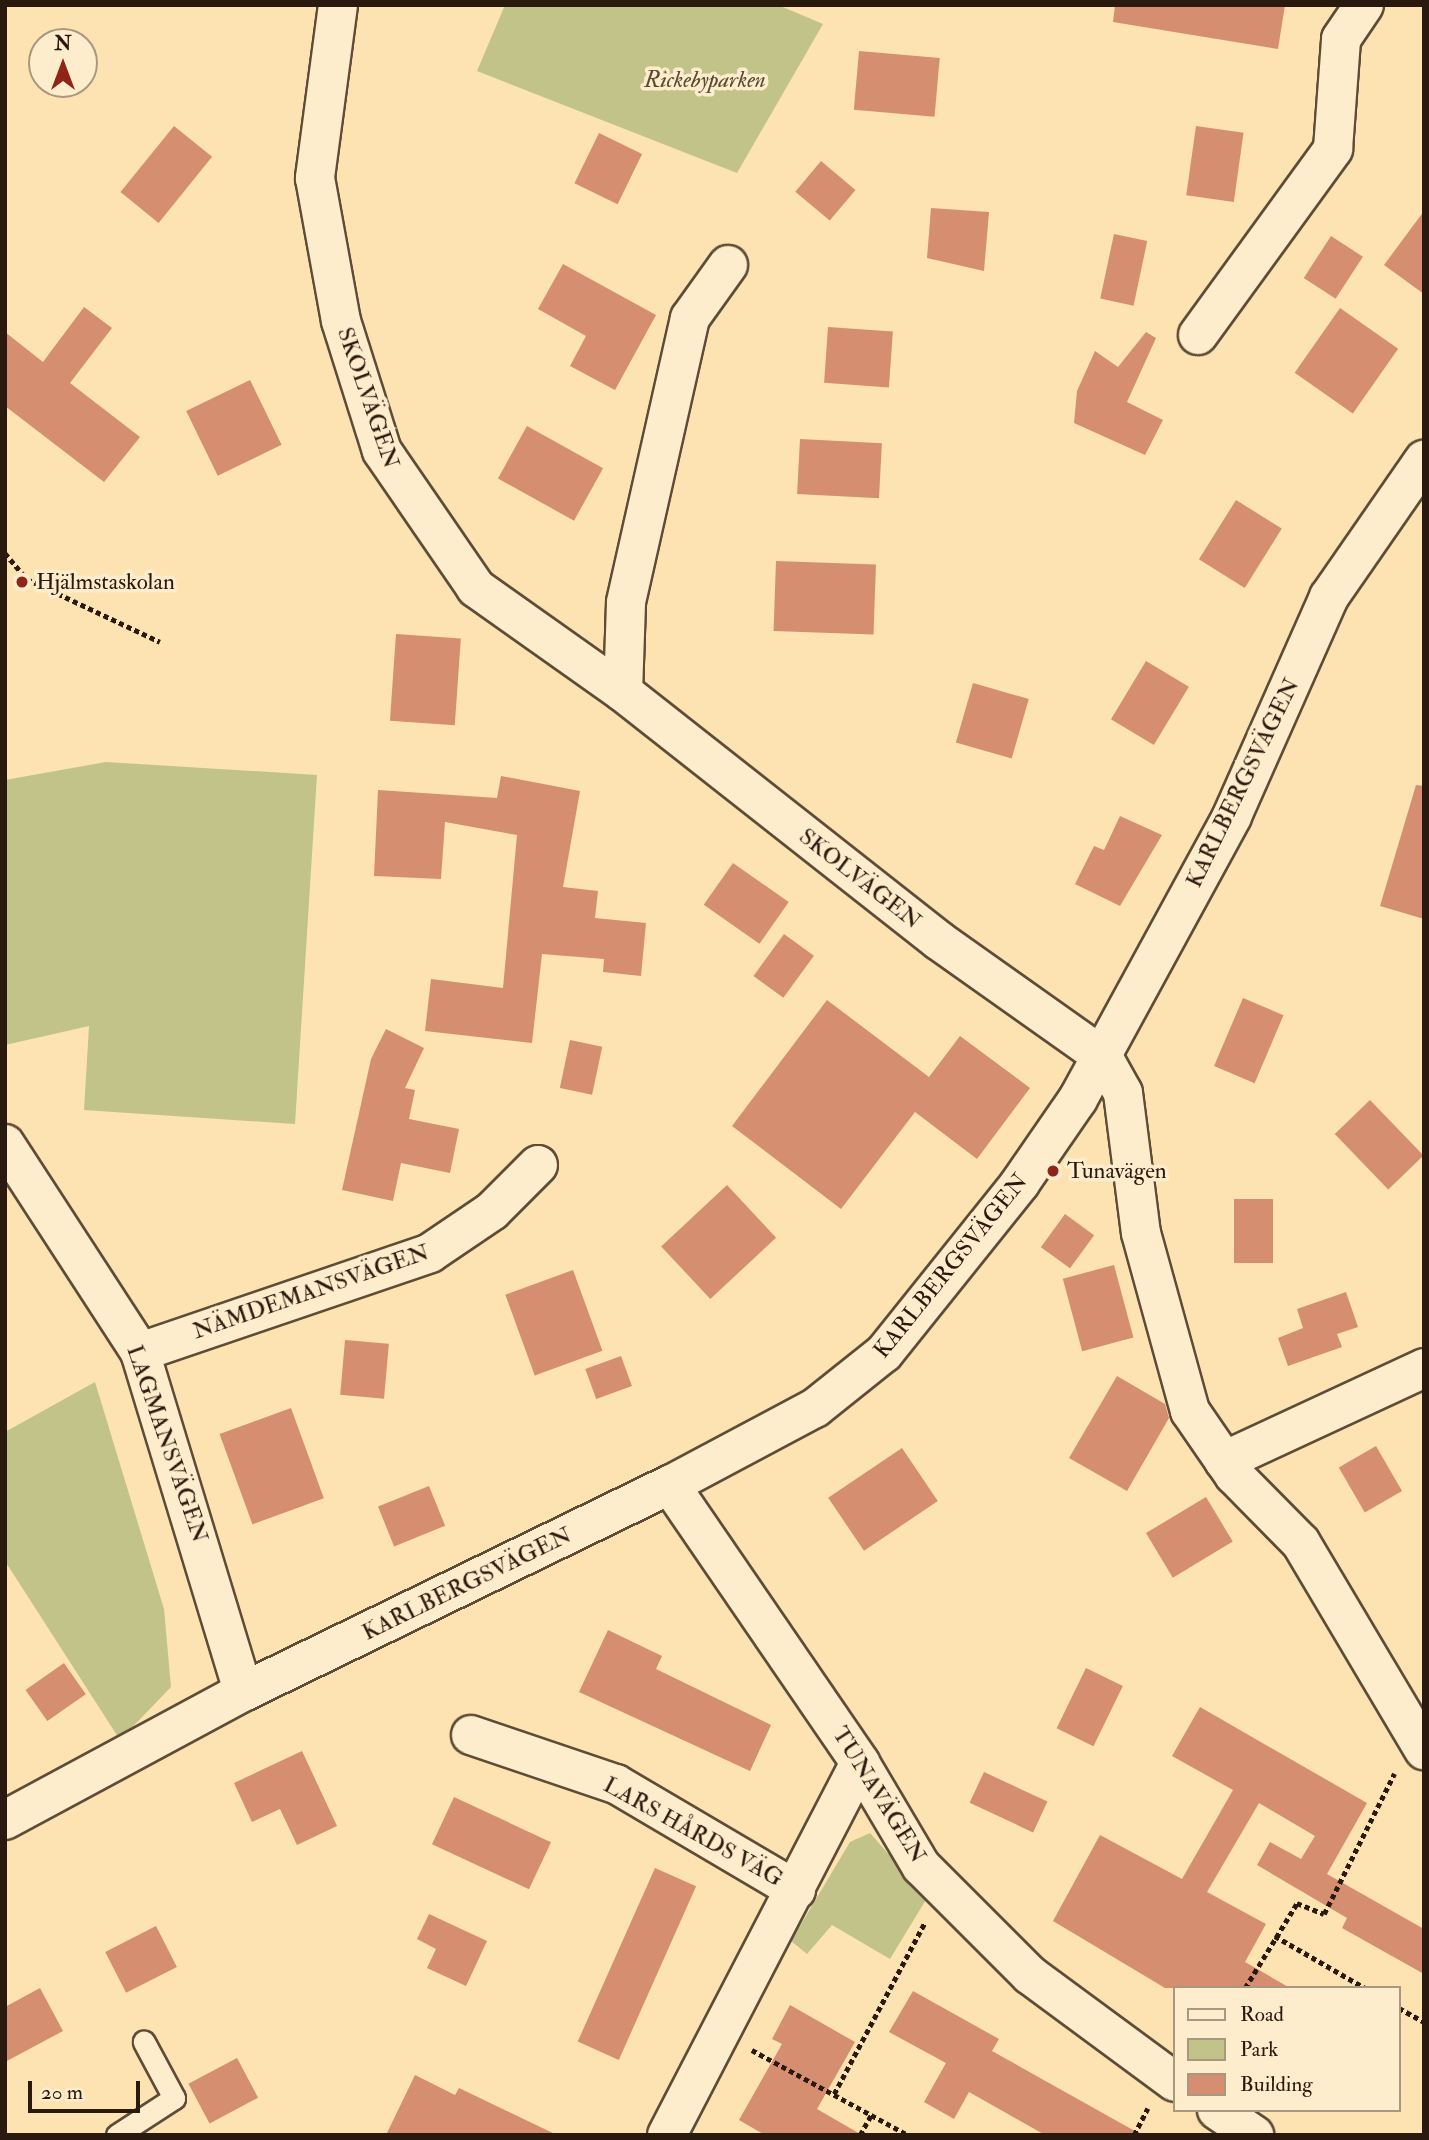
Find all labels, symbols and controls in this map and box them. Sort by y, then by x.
north arrow [28,28,98,98]
text: N [54,32,72,56]
park label: Rickebyparken [644,66,766,94]
street label: SKOLVÄGEN [331,324,405,472]
place label: Hjälmstaskolan [36,568,175,596]
marker: Hjälmstaskolan [14,574,30,590]
street label: KARLBERGSVÄGEN [1180,674,1306,892]
street label: SKOLVÄGEN [793,823,927,935]
place label: Tunavägen [1067,1157,1167,1185]
marker: Tunavägen [1045,1163,1061,1179]
street label: KARLBERGSVÄGEN [868,1168,1034,1364]
street label: NÄMDEMANSVÄGEN [189,1239,433,1345]
street label: LAGMANSVÄGEN [120,1342,214,1546]
street label: KARLBERGSVÄGEN [358,1521,576,1647]
street label: TUNAVÄGEN [826,1722,932,1868]
street label: LARS HÅRDS VÄG [598,1771,788,1893]
legend [1174,1986,1401,2112]
text: Road [1240,2001,1284,2028]
text: Park [1240,2036,1278,2063]
scale bar [32,2066,144,2110]
text: Building [1240,2071,1313,2098]
text: 20 m [41,2079,83,2106]

